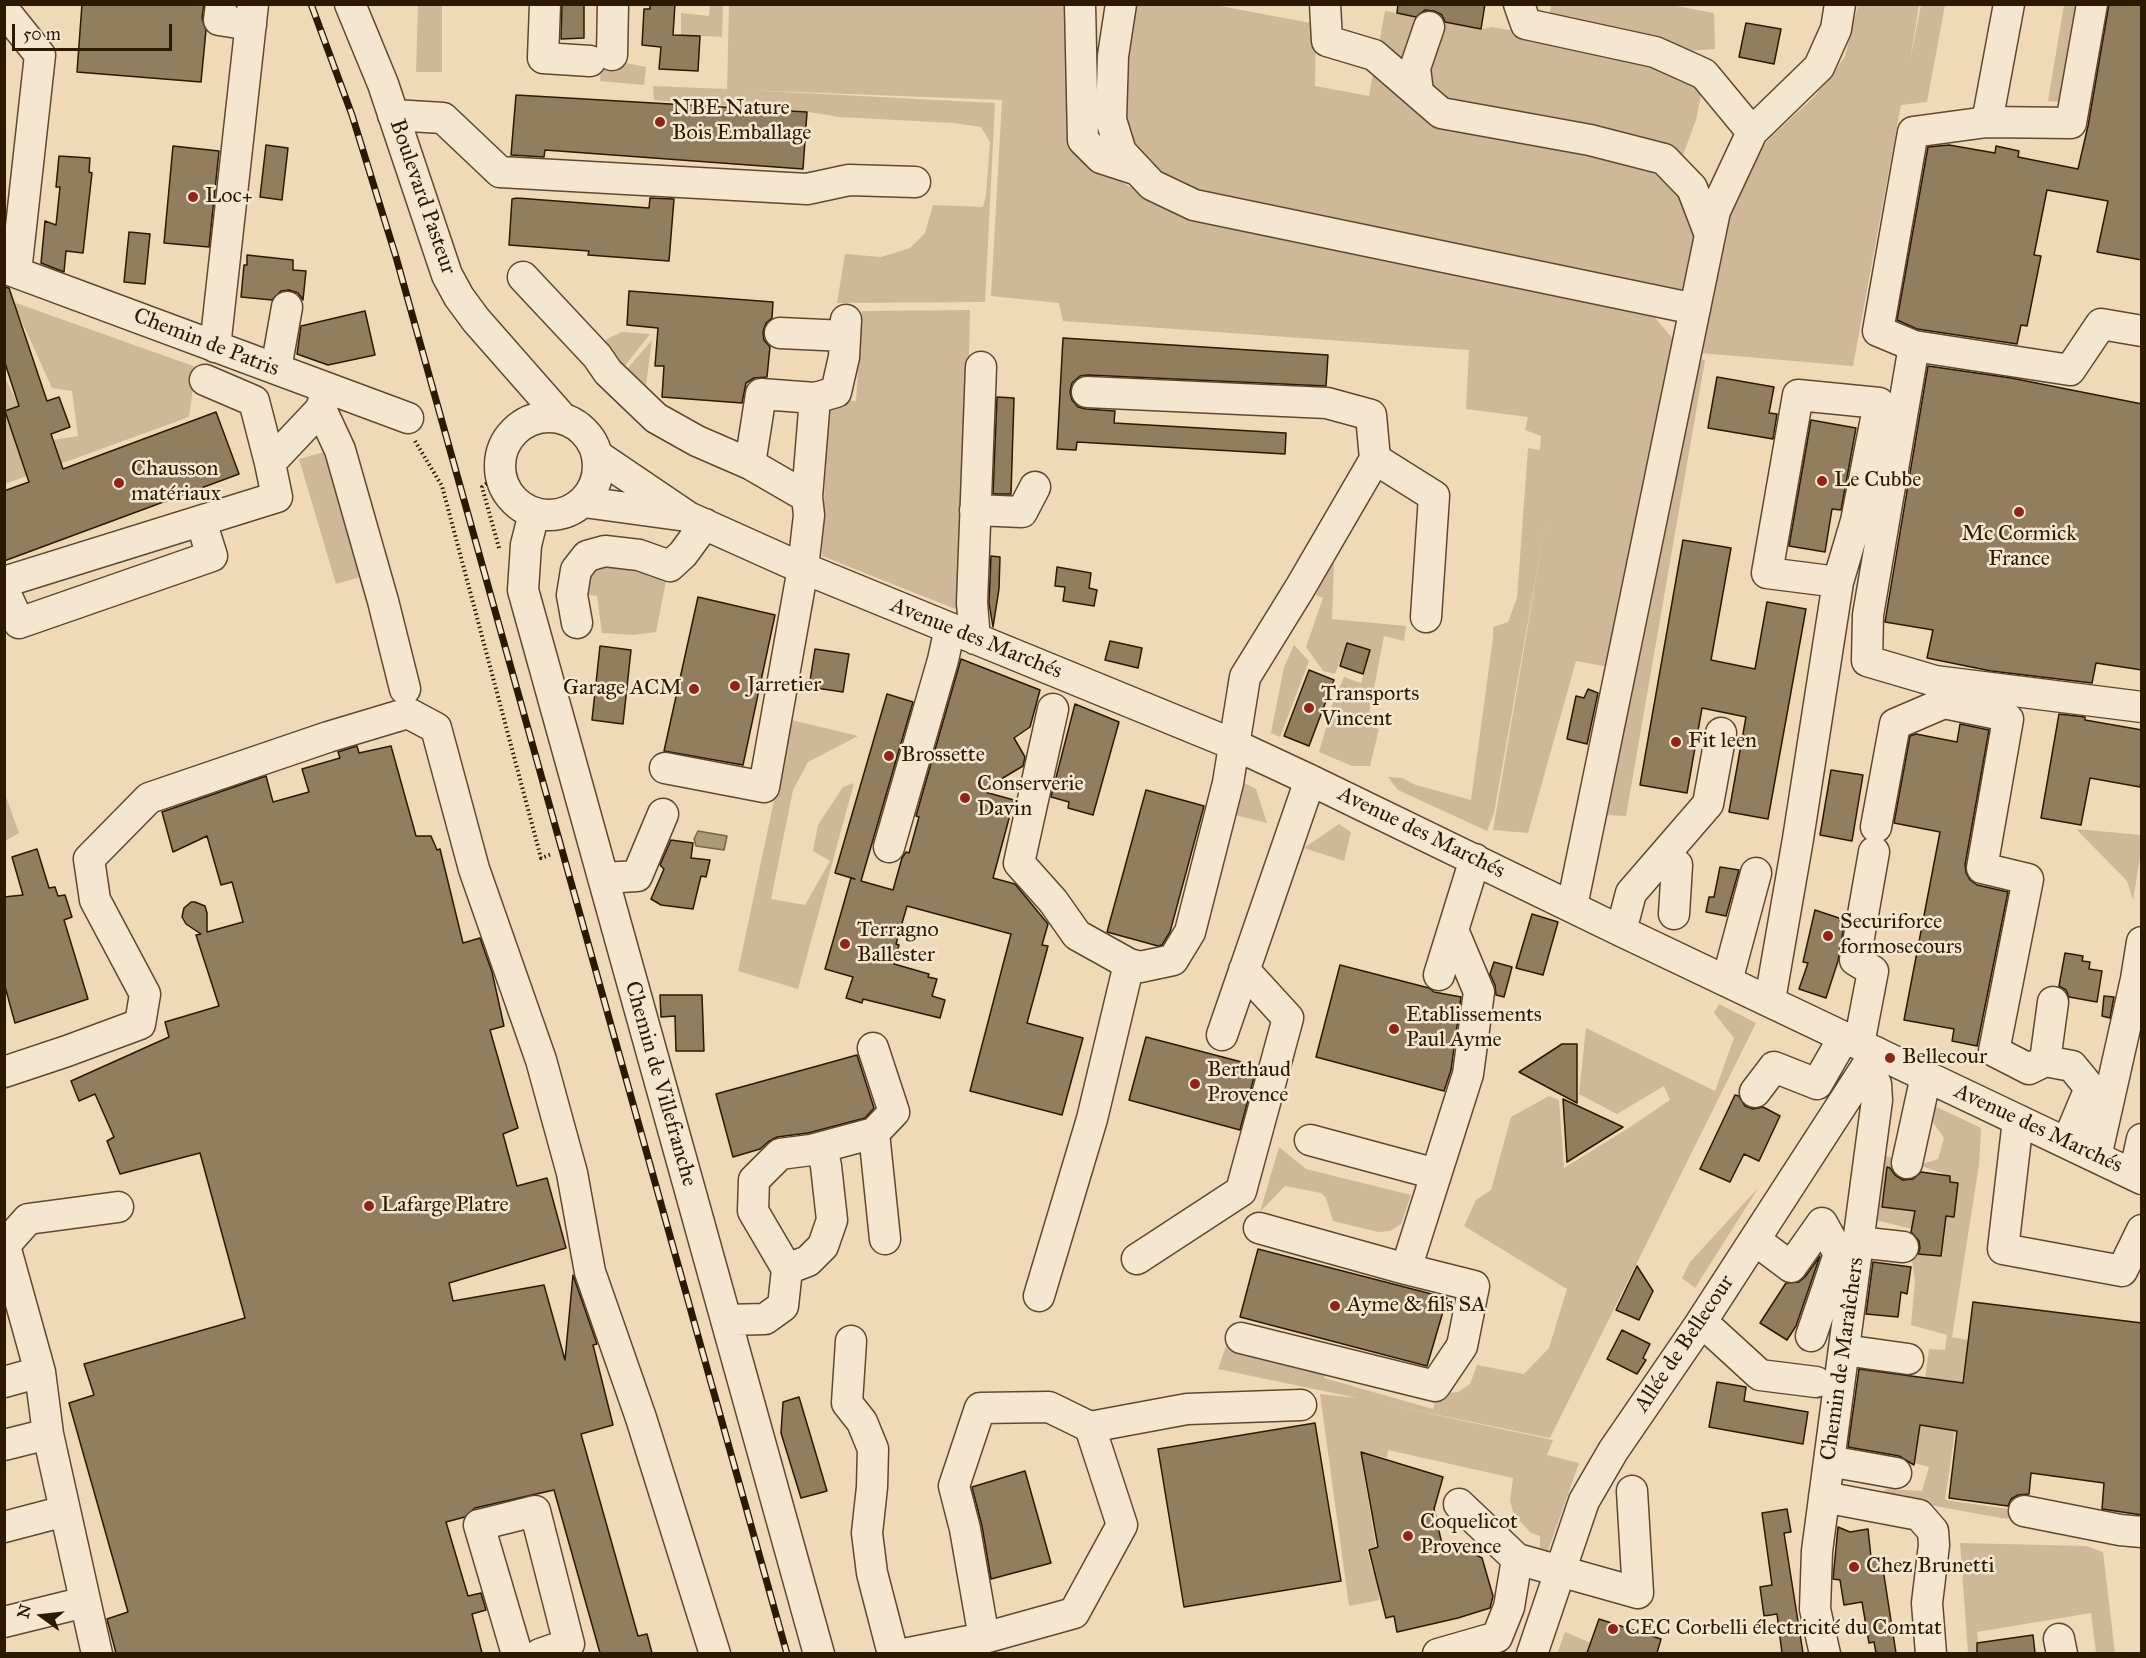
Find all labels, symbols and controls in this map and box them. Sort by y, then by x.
scale bar [15,12,176,50]
text: 50 m [23,23,61,45]
place label: NBE Nature Bois Emballage [672,96,811,148]
marker: NBE Nature Bois Emballage [653,115,667,129]
street label: Boulevard Pasteur [383,116,461,278]
place label: Loc+ [205,184,253,210]
marker: Loc+ [186,190,200,204]
street label: Chemin de Patris [129,303,283,383]
place label: Chausson matériaux [131,457,221,508]
place label: Le Cubbe [1834,468,1921,494]
marker: Le Cubbe [1815,474,1829,488]
marker: Chausson matériaux [112,476,126,490]
marker: Mc Cormick France [2012,505,2026,519]
place label: Mc Cormick France [1962,522,2076,574]
street label: Avenue des Marchés [886,593,1066,685]
place label: Jarretier [747,673,821,699]
place label: Garage ACM [563,676,682,702]
marker: Jarretier [728,679,742,693]
marker: Garage ACM [687,682,701,696]
place label: Transports Vincent [1321,682,1419,734]
marker: Transports Vincent [1302,701,1316,715]
place label: Fit leen [1688,729,1757,755]
marker: Fit leen [1669,735,1683,749]
place label: Brossette [901,743,985,769]
marker: Brossette [882,749,896,763]
place label: Conserverie Davin [977,772,1084,824]
street label: Avenue des Marchés [1333,781,1509,885]
marker: Conserverie Davin [958,791,972,805]
place label: Securiforce formosecours [1840,910,1962,962]
place label: Terragno Ballester [857,918,939,969]
marker: Securiforce formosecours [1821,929,1835,943]
marker: Terragno Ballester [838,937,852,951]
street label: Chemin de Villefranche [618,978,702,1190]
place label: Etablissements Paul Ayme [1406,1003,1542,1054]
marker: Etablissements Paul Ayme [1387,1022,1401,1036]
place label: Bellecour [1902,1045,1987,1071]
marker: Bellecour [1883,1051,1897,1065]
place label: Berthaud Provence [1207,1058,1291,1110]
marker: Berthaud Provence [1188,1077,1202,1091]
street label: Avenue des Marchés [1950,1078,2126,1180]
place label: Lafarge Platre [381,1193,509,1219]
marker: Lafarge Platre [362,1199,376,1213]
street label: Chemin de Maraîchers [1816,1256,1870,1462]
street label: Allée de Bellecour [1629,1270,1741,1418]
place label: Ayme & fils SA [1347,1293,1486,1319]
marker: Ayme & fils SA [1328,1299,1342,1313]
place label: Coquelicot Provence [1420,1510,1518,1562]
marker: Coquelicot Provence [1401,1529,1415,1543]
place label: Chez Brunetti [1866,1554,1994,1580]
marker: Chez Brunetti [1847,1560,1861,1574]
north arrow [12,1586,72,1646]
text: N [13,1602,35,1620]
place label: CEC Corbelli électricité du Comtat [1625,1616,1942,1642]
marker: CEC Corbelli électricité du Comtat [1606,1622,1620,1636]

